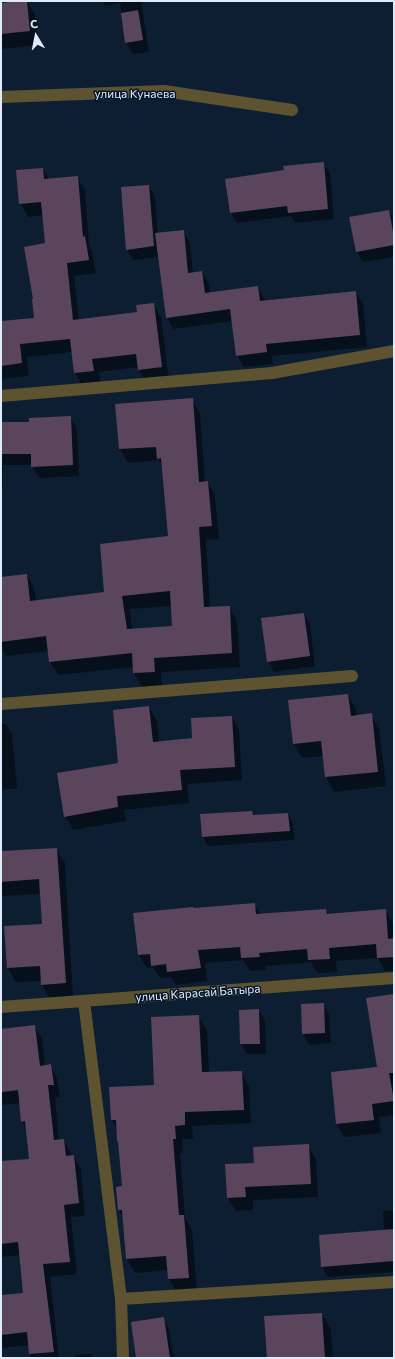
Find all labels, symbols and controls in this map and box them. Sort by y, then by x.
north arrow [16,16,56,56]
text: С [29,17,39,31]
street label: улица Кунаева [95,87,175,101]
street label: улица Карасай Батыра [135,981,261,1005]

